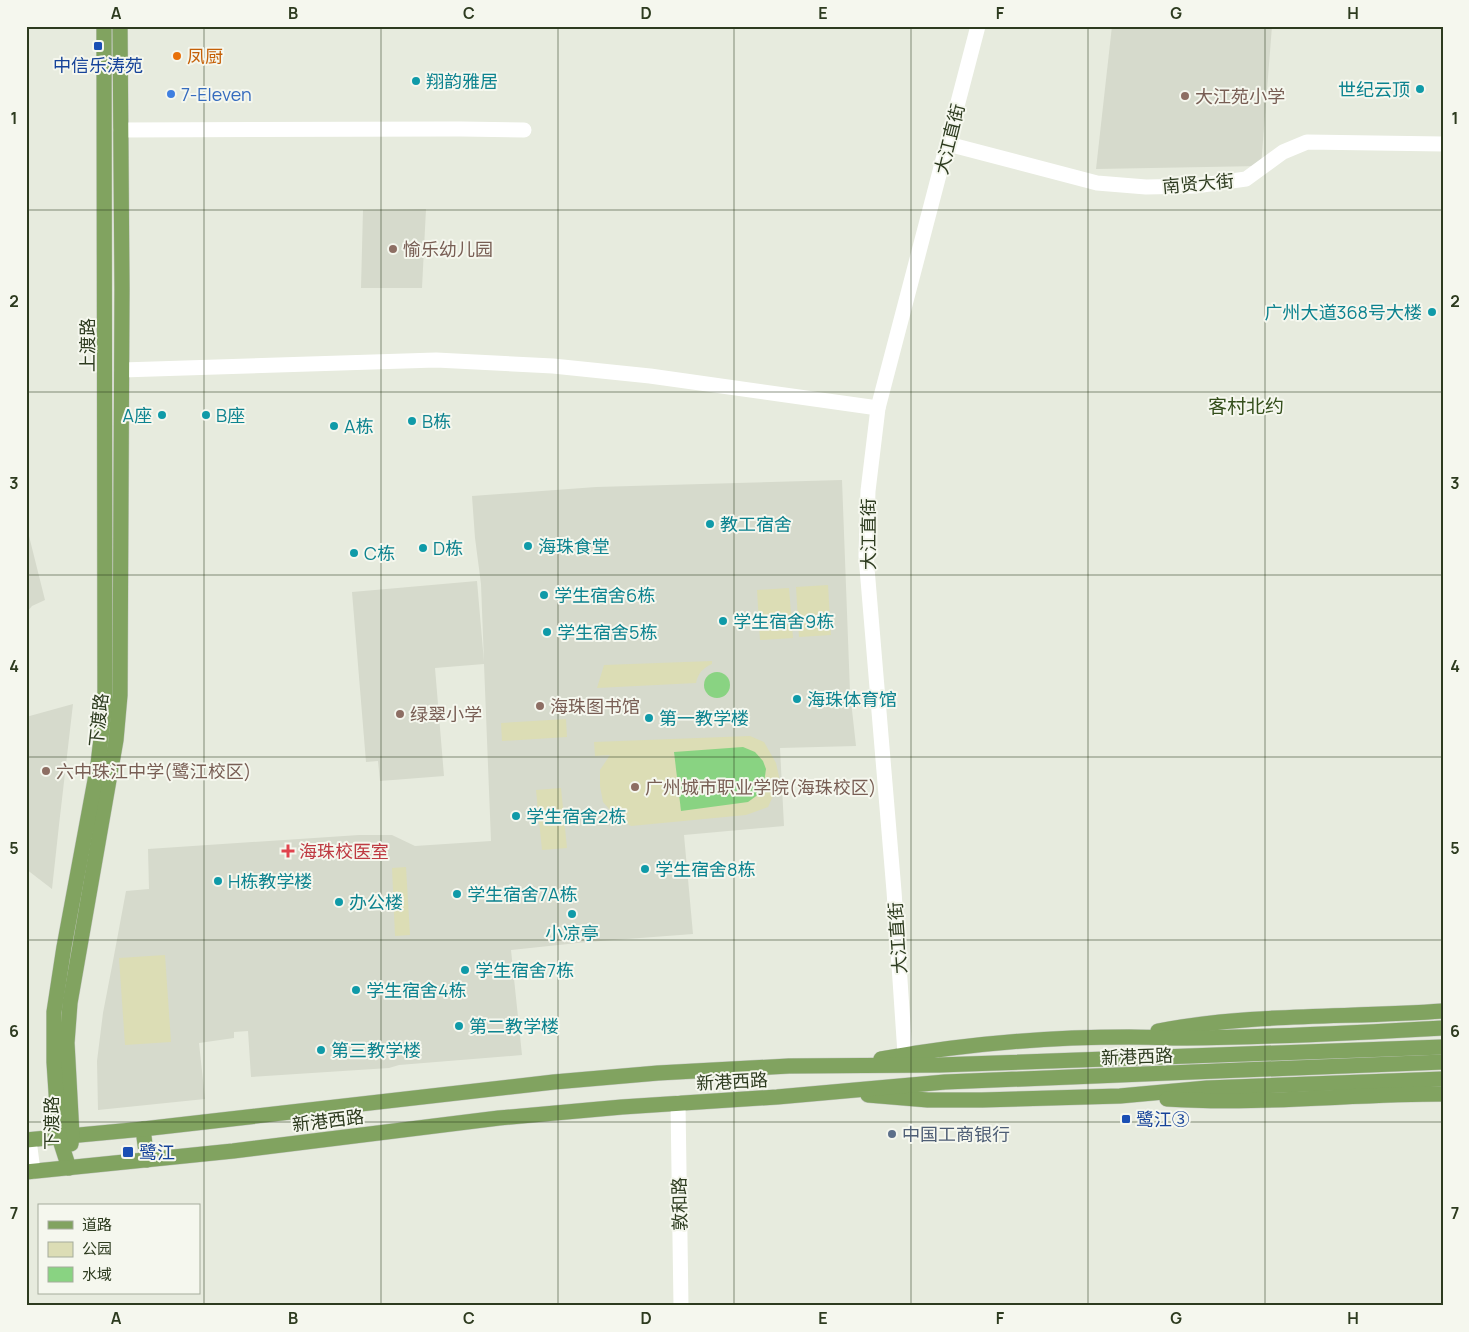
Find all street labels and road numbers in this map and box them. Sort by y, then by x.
street label: 大江直街 [929,101,969,177]
street label: 南贤大街 [1161,168,1235,198]
street label: 上渡路 [75,318,99,372]
street label: 大江直街 [856,498,880,570]
street label: 下渡路 [83,692,113,748]
street label: 大江直街 [883,901,911,975]
street label: 新港西路 [1101,1043,1173,1069]
street label: 新港西路 [695,1067,769,1095]
street label: 下渡路 [39,1096,63,1150]
street label: 新港西路 [291,1104,365,1136]
street label: 敦和路 [667,1177,691,1231]

